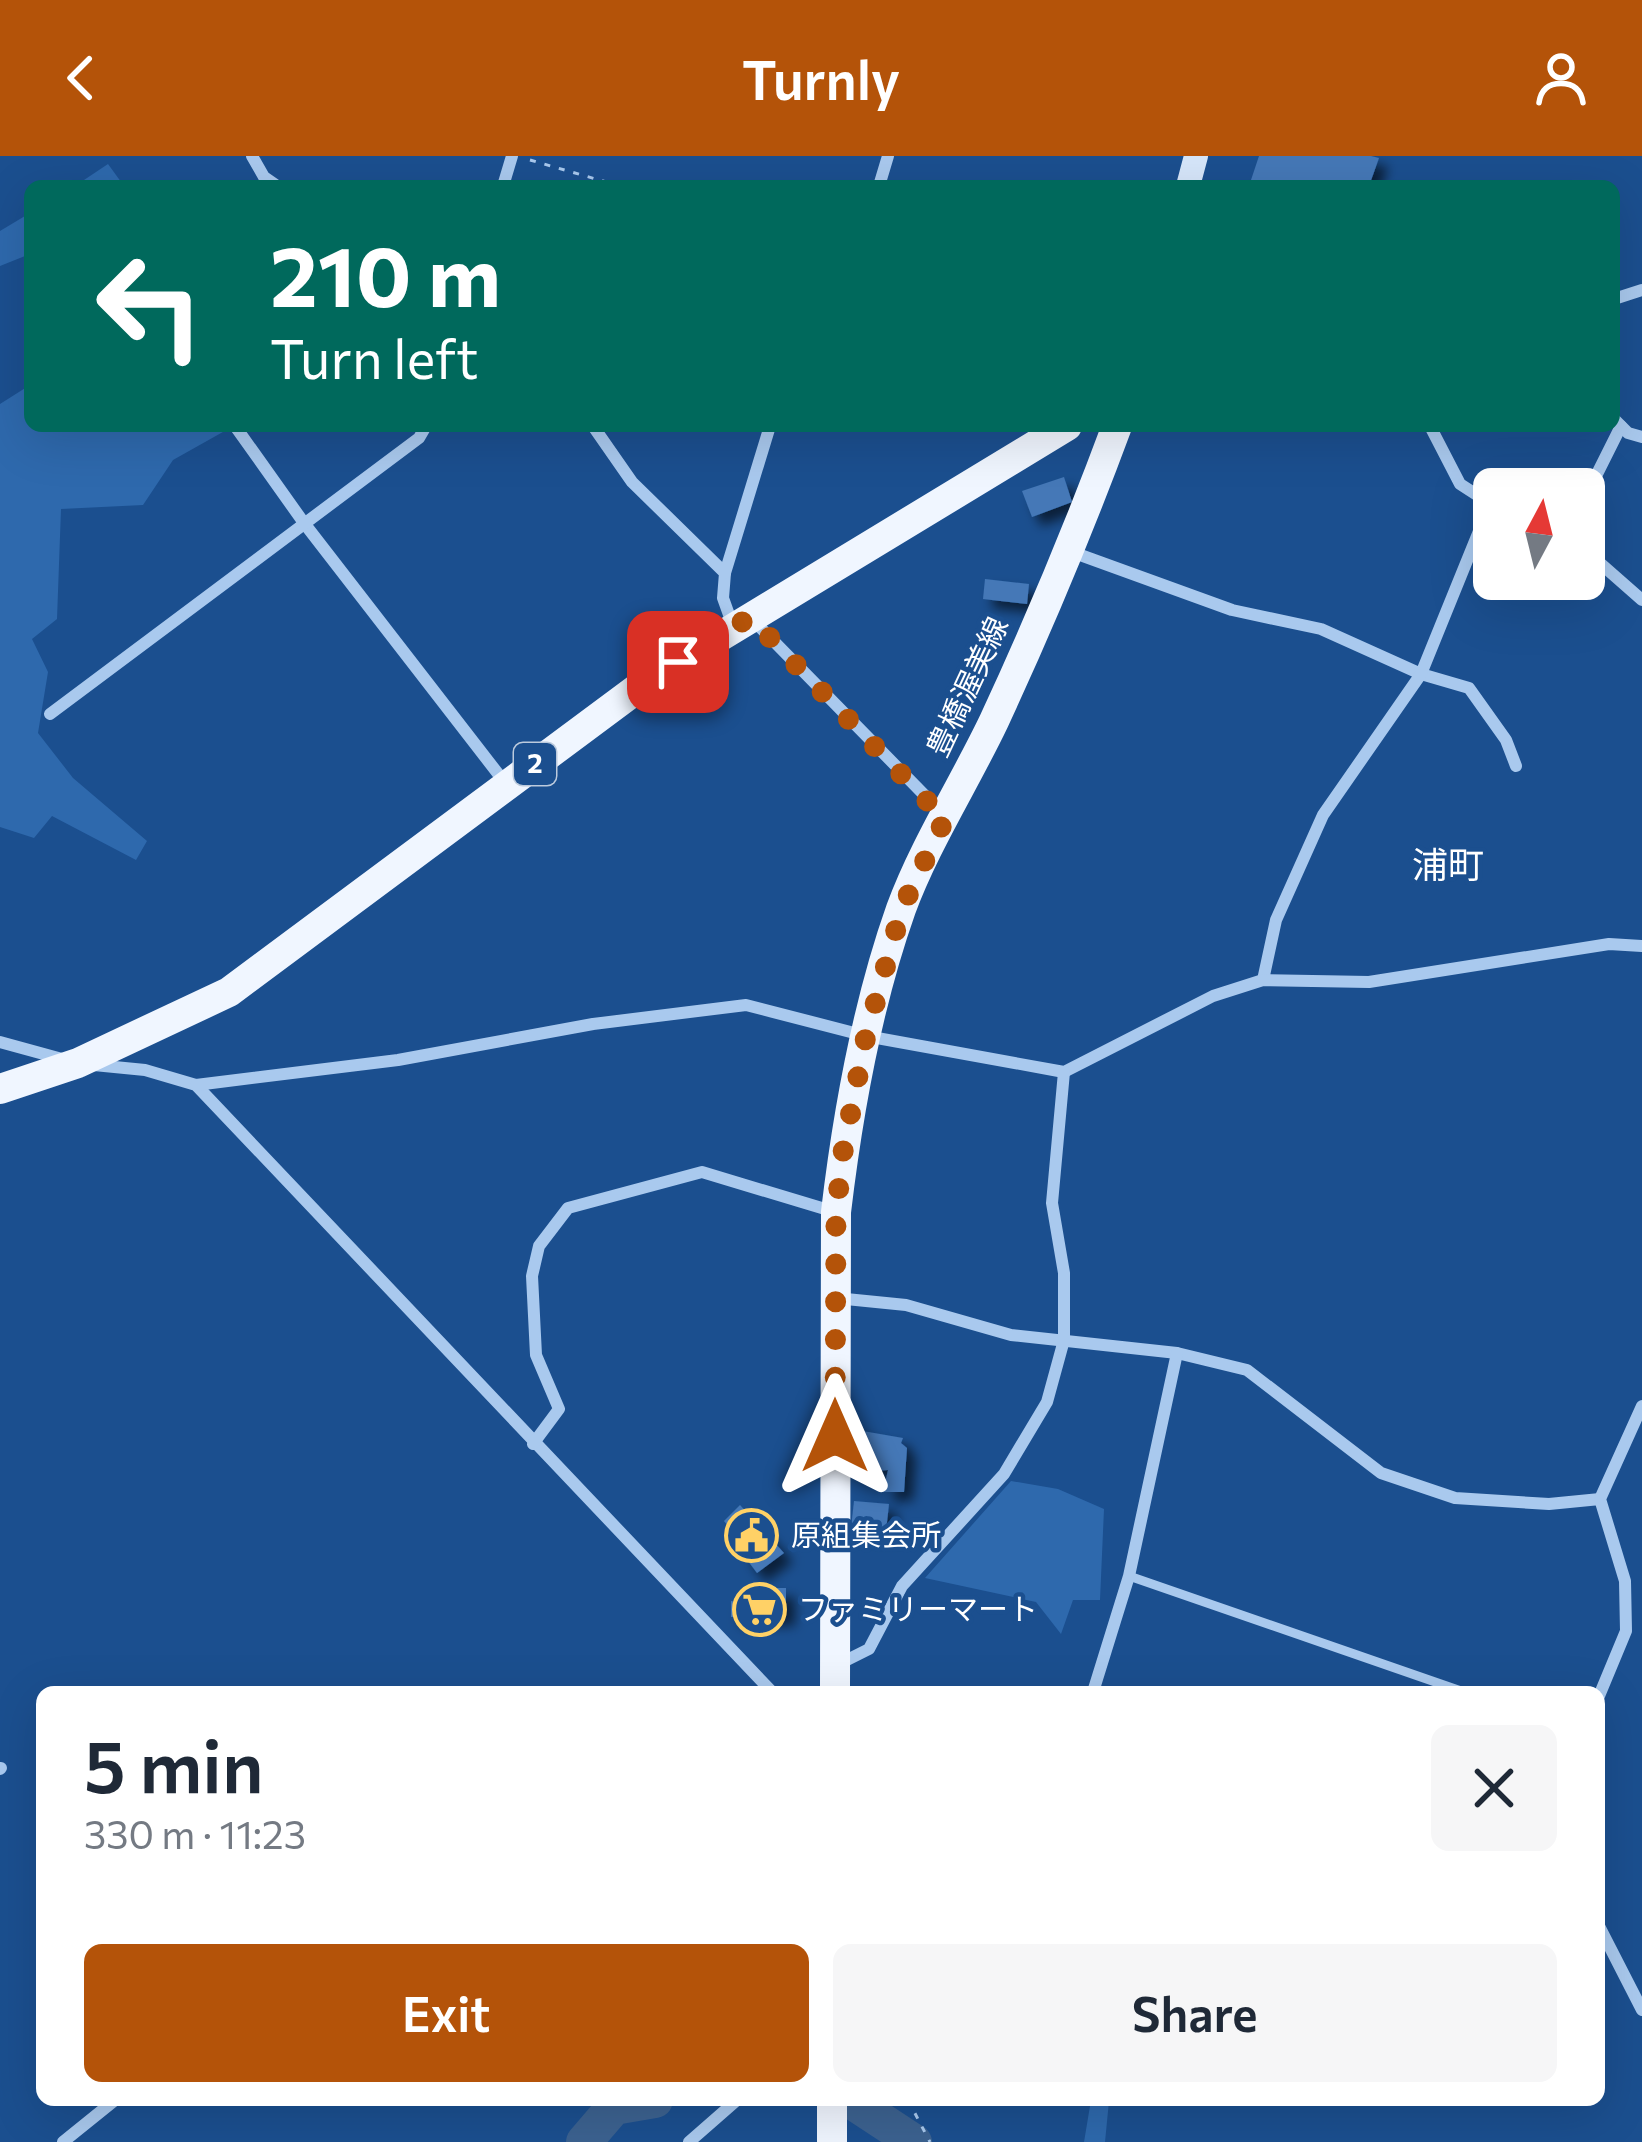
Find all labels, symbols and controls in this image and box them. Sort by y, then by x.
icon: back [48,45,114,111]
text: Turnly [742,45,900,111]
icon: person [1528,45,1594,111]
text: 210 m [270,222,501,324]
icon: left [72,228,228,384]
text: Turn left [270,324,478,390]
north arrow [1473,468,1605,600]
map controls [1473,468,1605,600]
street label: 豊橋渥美線 [917,610,1014,762]
pin [627,611,729,713]
icon: arrive [645,629,711,695]
road number: 2 [514,743,556,785]
district label: 浦町 [1412,841,1484,885]
position arrow [772,1373,898,1499]
public building icon: 原組集会所 [724,1508,780,1564]
place label: 原組集会所 [791,1515,941,1552]
supermarket icon: ファミリーマート [731,1582,787,1638]
place label: ファミリーマート [798,1589,1038,1626]
text: 5 min [84,1720,263,1808]
button: close [1431,1725,1557,1851]
text: 330 m · 11:23 [84,1809,306,1857]
button: Exit [84,1944,809,2082]
button: Share [833,1944,1557,2082]

